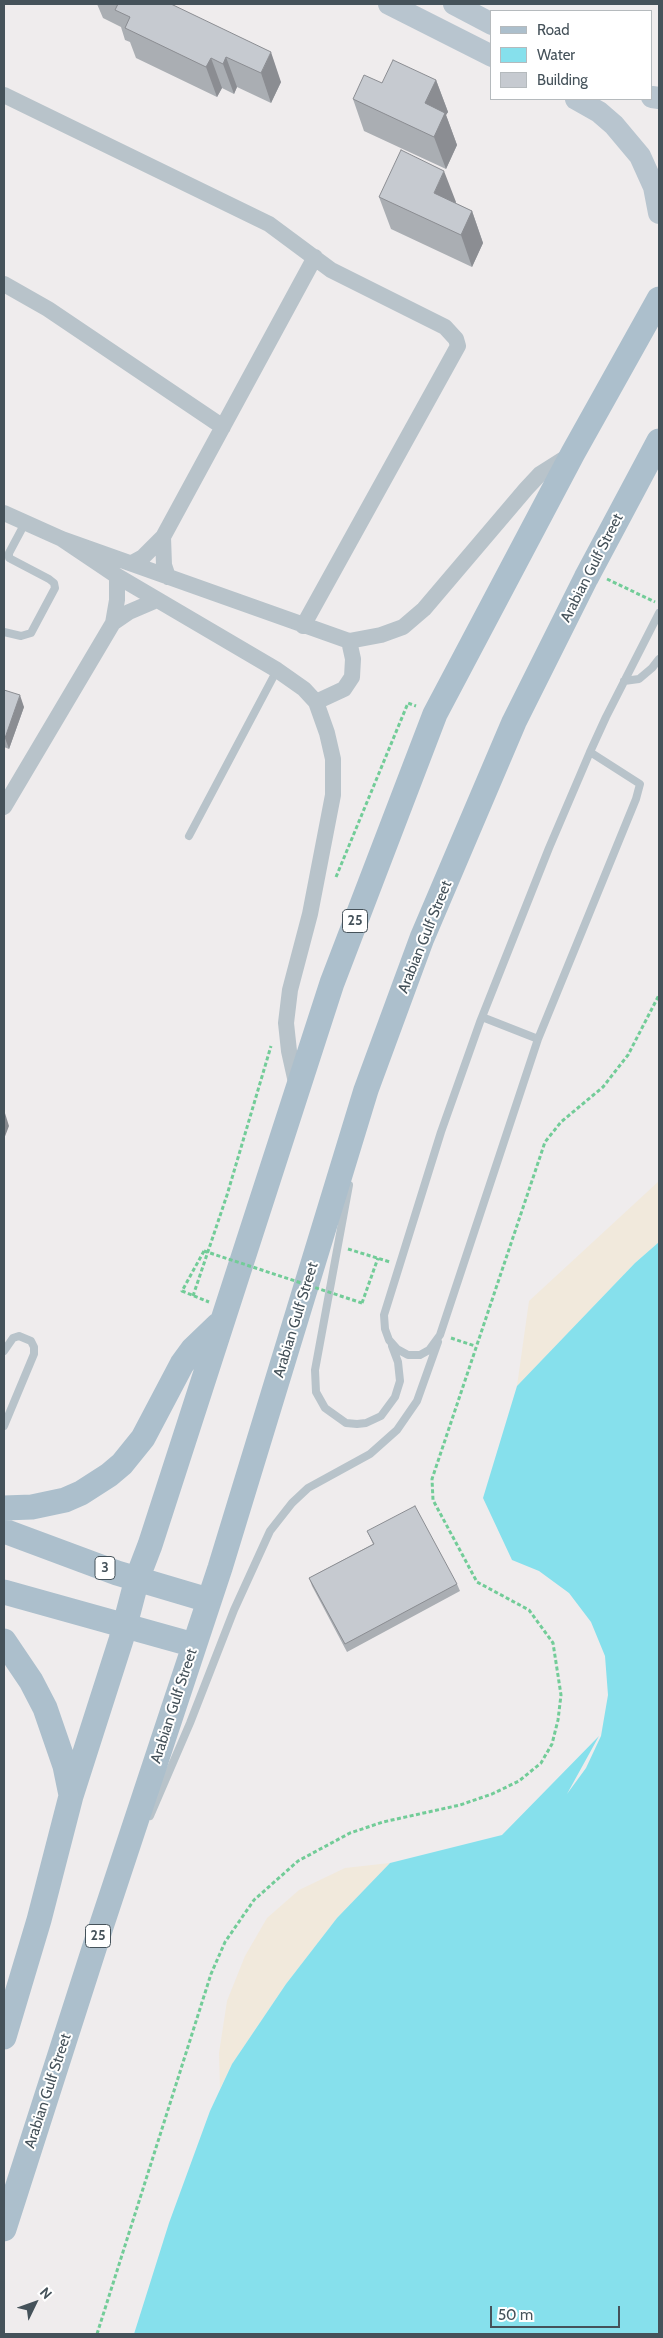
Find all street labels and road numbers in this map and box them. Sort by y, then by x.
street label: Arabian Gulf Street [557,511,627,625]
street label: Arabian Gulf Street [394,878,456,996]
road number: 25 [342,909,368,932]
street label: Arabian Gulf Street [270,1260,322,1380]
road number: 3 [95,1556,115,1580]
street label: Arabian Gulf Street [147,1646,201,1766]
road number: 25 [86,1924,110,1948]
street label: Arabian Gulf Street [21,2031,75,2151]

